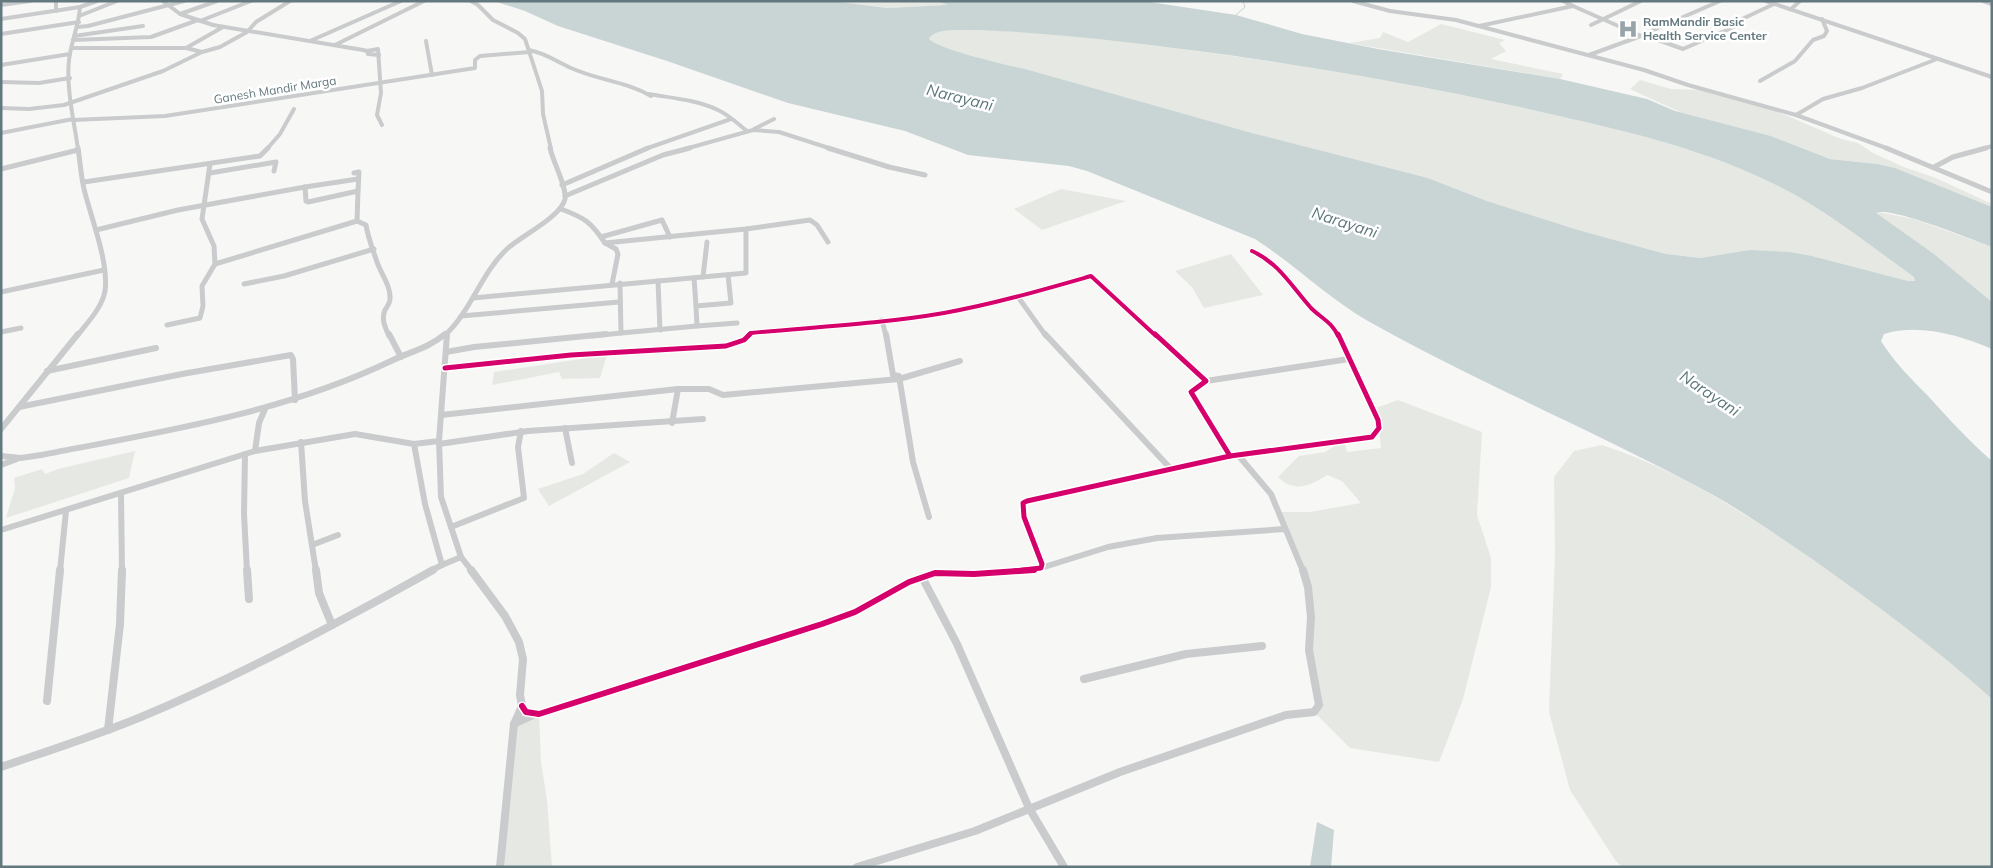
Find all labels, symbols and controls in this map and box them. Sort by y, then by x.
place label: RamMandir Basic Health Service Center [1643,14,1767,43]
hospital icon: RamMandir Basic Health Service Center [1617,18,1639,40]
street label: Ganesh Mandir Marga [213,72,337,107]
water label: Narayani [925,79,996,115]
water label: Narayani [1310,202,1381,242]
water label: Narayani [1676,366,1744,420]

